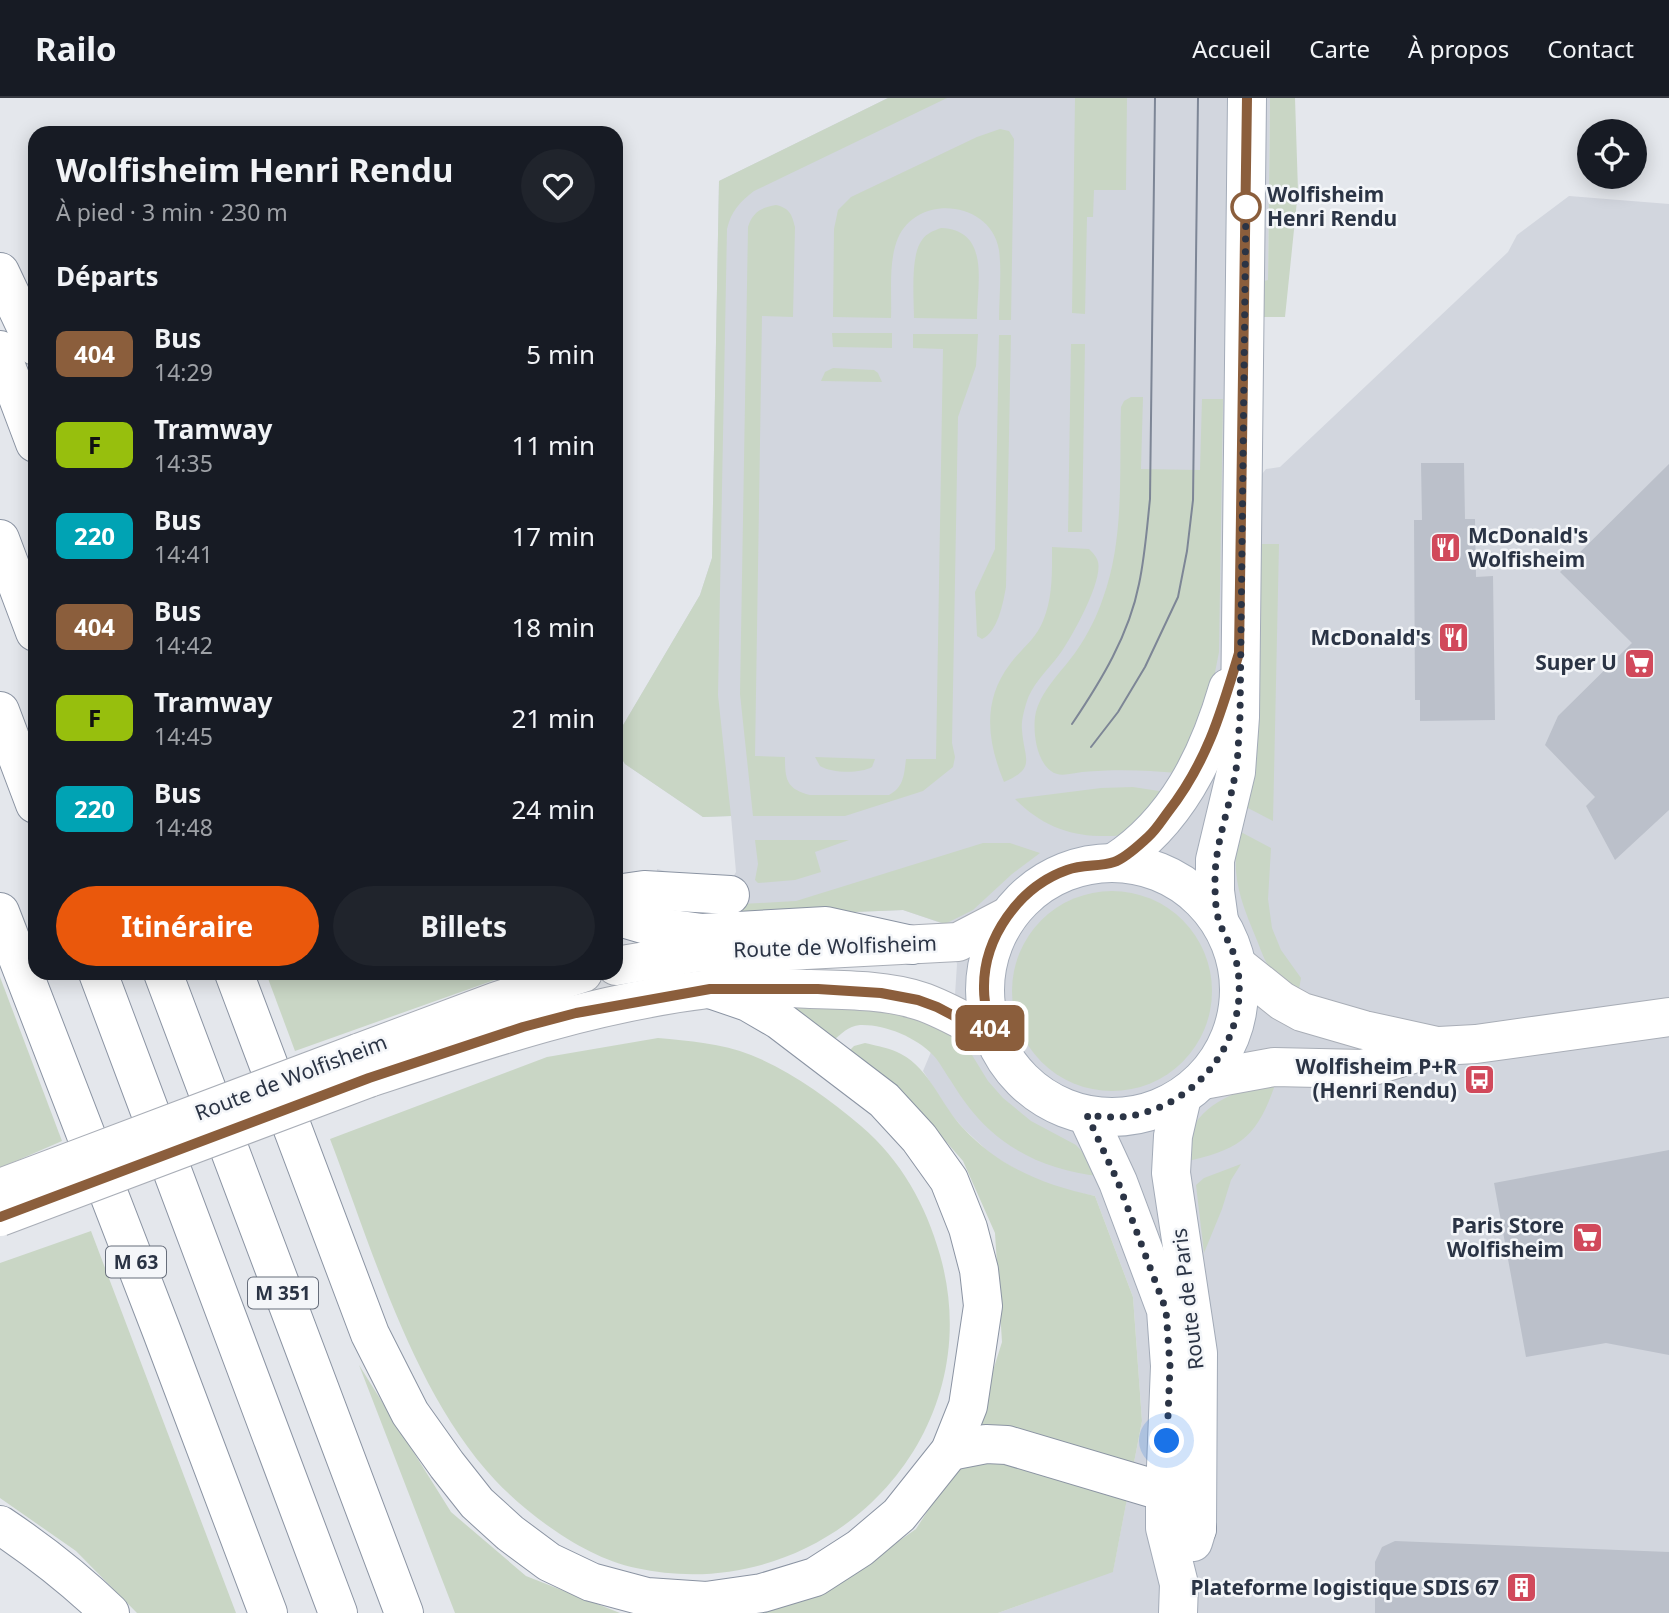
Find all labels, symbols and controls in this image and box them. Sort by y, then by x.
text: Railo [35,26,117,71]
text: Accueil [1192,32,1271,65]
text: Carte [1309,32,1370,65]
text: À propos [1408,32,1509,65]
text: Contact [1547,32,1634,65]
map controls [1577,119,1647,189]
button: locate [1577,119,1647,189]
text: Wolfisheim Henri Rendu [56,147,453,192]
button: heart [521,149,595,223]
place label: Wolfisheim Henri Rendu [1267,180,1397,232]
marker: Wolfisheim Henri Rendu [1231,192,1261,222]
text: À pied · 3 min · 230 m [56,196,288,228]
text: Départs [56,258,159,294]
text: Bus [154,320,201,356]
text: 5 min [526,336,595,372]
text: 404 [74,337,115,370]
text: 14:29 [154,356,213,388]
text: Tramway [154,411,272,447]
text: 11 min [511,427,595,463]
text: F [88,428,101,461]
text: 14:35 [154,447,213,479]
text: Bus [154,502,201,538]
text: 17 min [511,518,595,554]
text: 220 [74,519,115,552]
place label: McDonald's Wolfisheim [1468,521,1588,573]
restaurant icon: McDonald's Wolfisheim [1428,531,1462,565]
text: 14:41 [154,538,213,570]
text: Bus [154,593,201,629]
text: 18 min [511,609,595,645]
text: 404 [74,610,115,643]
restaurant icon: McDonald's [1437,621,1471,655]
place label: McDonald's [1311,623,1431,651]
text: 14:42 [154,629,213,661]
supermarket icon: Super U [1623,646,1657,680]
place label: Super U [1535,648,1617,676]
text: Tramway [154,684,272,720]
text: 21 min [511,700,595,736]
text: F [88,701,101,734]
text: 14:45 [154,720,213,752]
text: Bus [154,775,201,811]
text: 24 min [511,791,595,827]
text: 220 [74,792,115,825]
text: 14:48 [154,811,213,843]
button: Itinéraire [56,886,319,966]
button: Billets [333,886,595,966]
street label: Route de Wolfisheim [733,928,937,964]
line badge: 404 [950,1005,1030,1051]
text: 404 [969,1011,1011,1044]
street label: Route de Wolfisheim [191,1028,391,1127]
place label: Wolfisheim P+R (Henri Rendu) [1296,1052,1457,1104]
bus stop icon: Wolfisheim P+R (Henri Rendu) [1463,1062,1497,1096]
place label: Paris Store Wolfisheim [1447,1211,1564,1263]
supermarket icon: Paris Store Wolfisheim [1570,1221,1604,1255]
street label: Route de Paris [1164,1227,1210,1372]
road number: M 63 [106,1246,166,1278]
road number: M 351 [248,1278,318,1308]
your location [1149,1423,1184,1458]
building icon: Plateforme logistique SDIS 67 [1505,1571,1539,1605]
place label: Plateforme logistique SDIS 67 [1190,1573,1499,1601]

